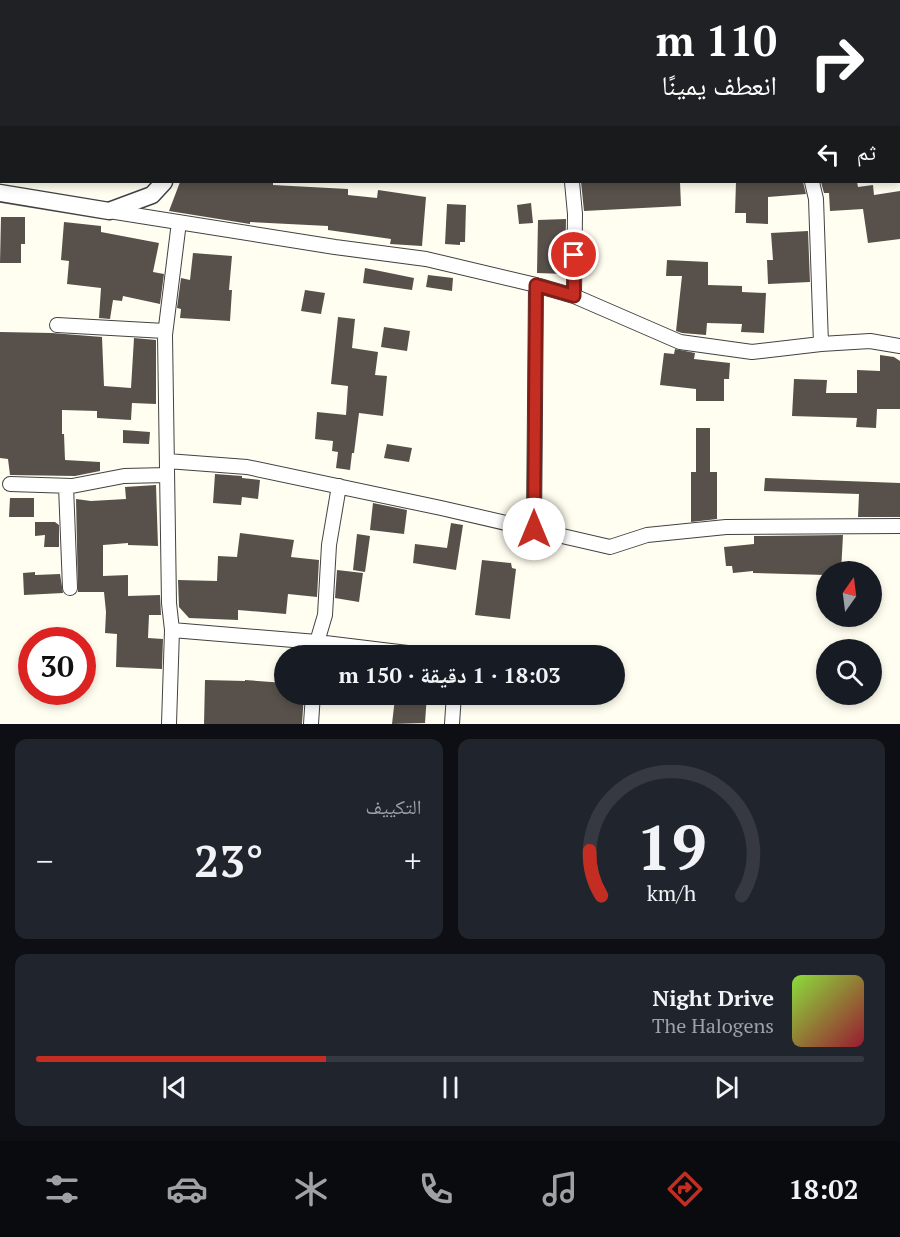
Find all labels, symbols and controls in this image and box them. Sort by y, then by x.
text: 110 m [656,12,777,68]
icon: right [798,24,876,102]
text: انعطف يمينًا [662,67,777,103]
text: ثم [857,137,876,166]
icon: left [812,138,845,171]
pin [548,229,599,280]
icon: arrive [557,238,590,271]
position arrow [502,497,566,561]
north arrow [816,561,882,627]
map controls [816,561,882,705]
speed limit sign: 30 [18,627,96,705]
button: search [816,639,882,705]
text: 18:03 · 1 دقيقة · 150 m [338,660,561,689]
text: التكييف [365,793,422,820]
text: 19 [636,805,707,888]
text: 23° [194,830,263,890]
text: − [36,839,54,882]
text: + [404,839,422,882]
text: km/h [646,879,696,907]
text: Night Drive [652,983,774,1012]
text: The Halogens [652,1012,774,1039]
icon: previous [158,1071,191,1104]
icon: pause [434,1071,467,1104]
icon: next [710,1071,743,1104]
icon: filters [41,1168,83,1210]
icon: car [166,1168,208,1210]
icon: climate [290,1168,332,1210]
icon: phone [415,1168,457,1210]
icon: music [539,1168,581,1210]
icon: directions [664,1168,706,1210]
text: 18:02 [788,1171,859,1207]

